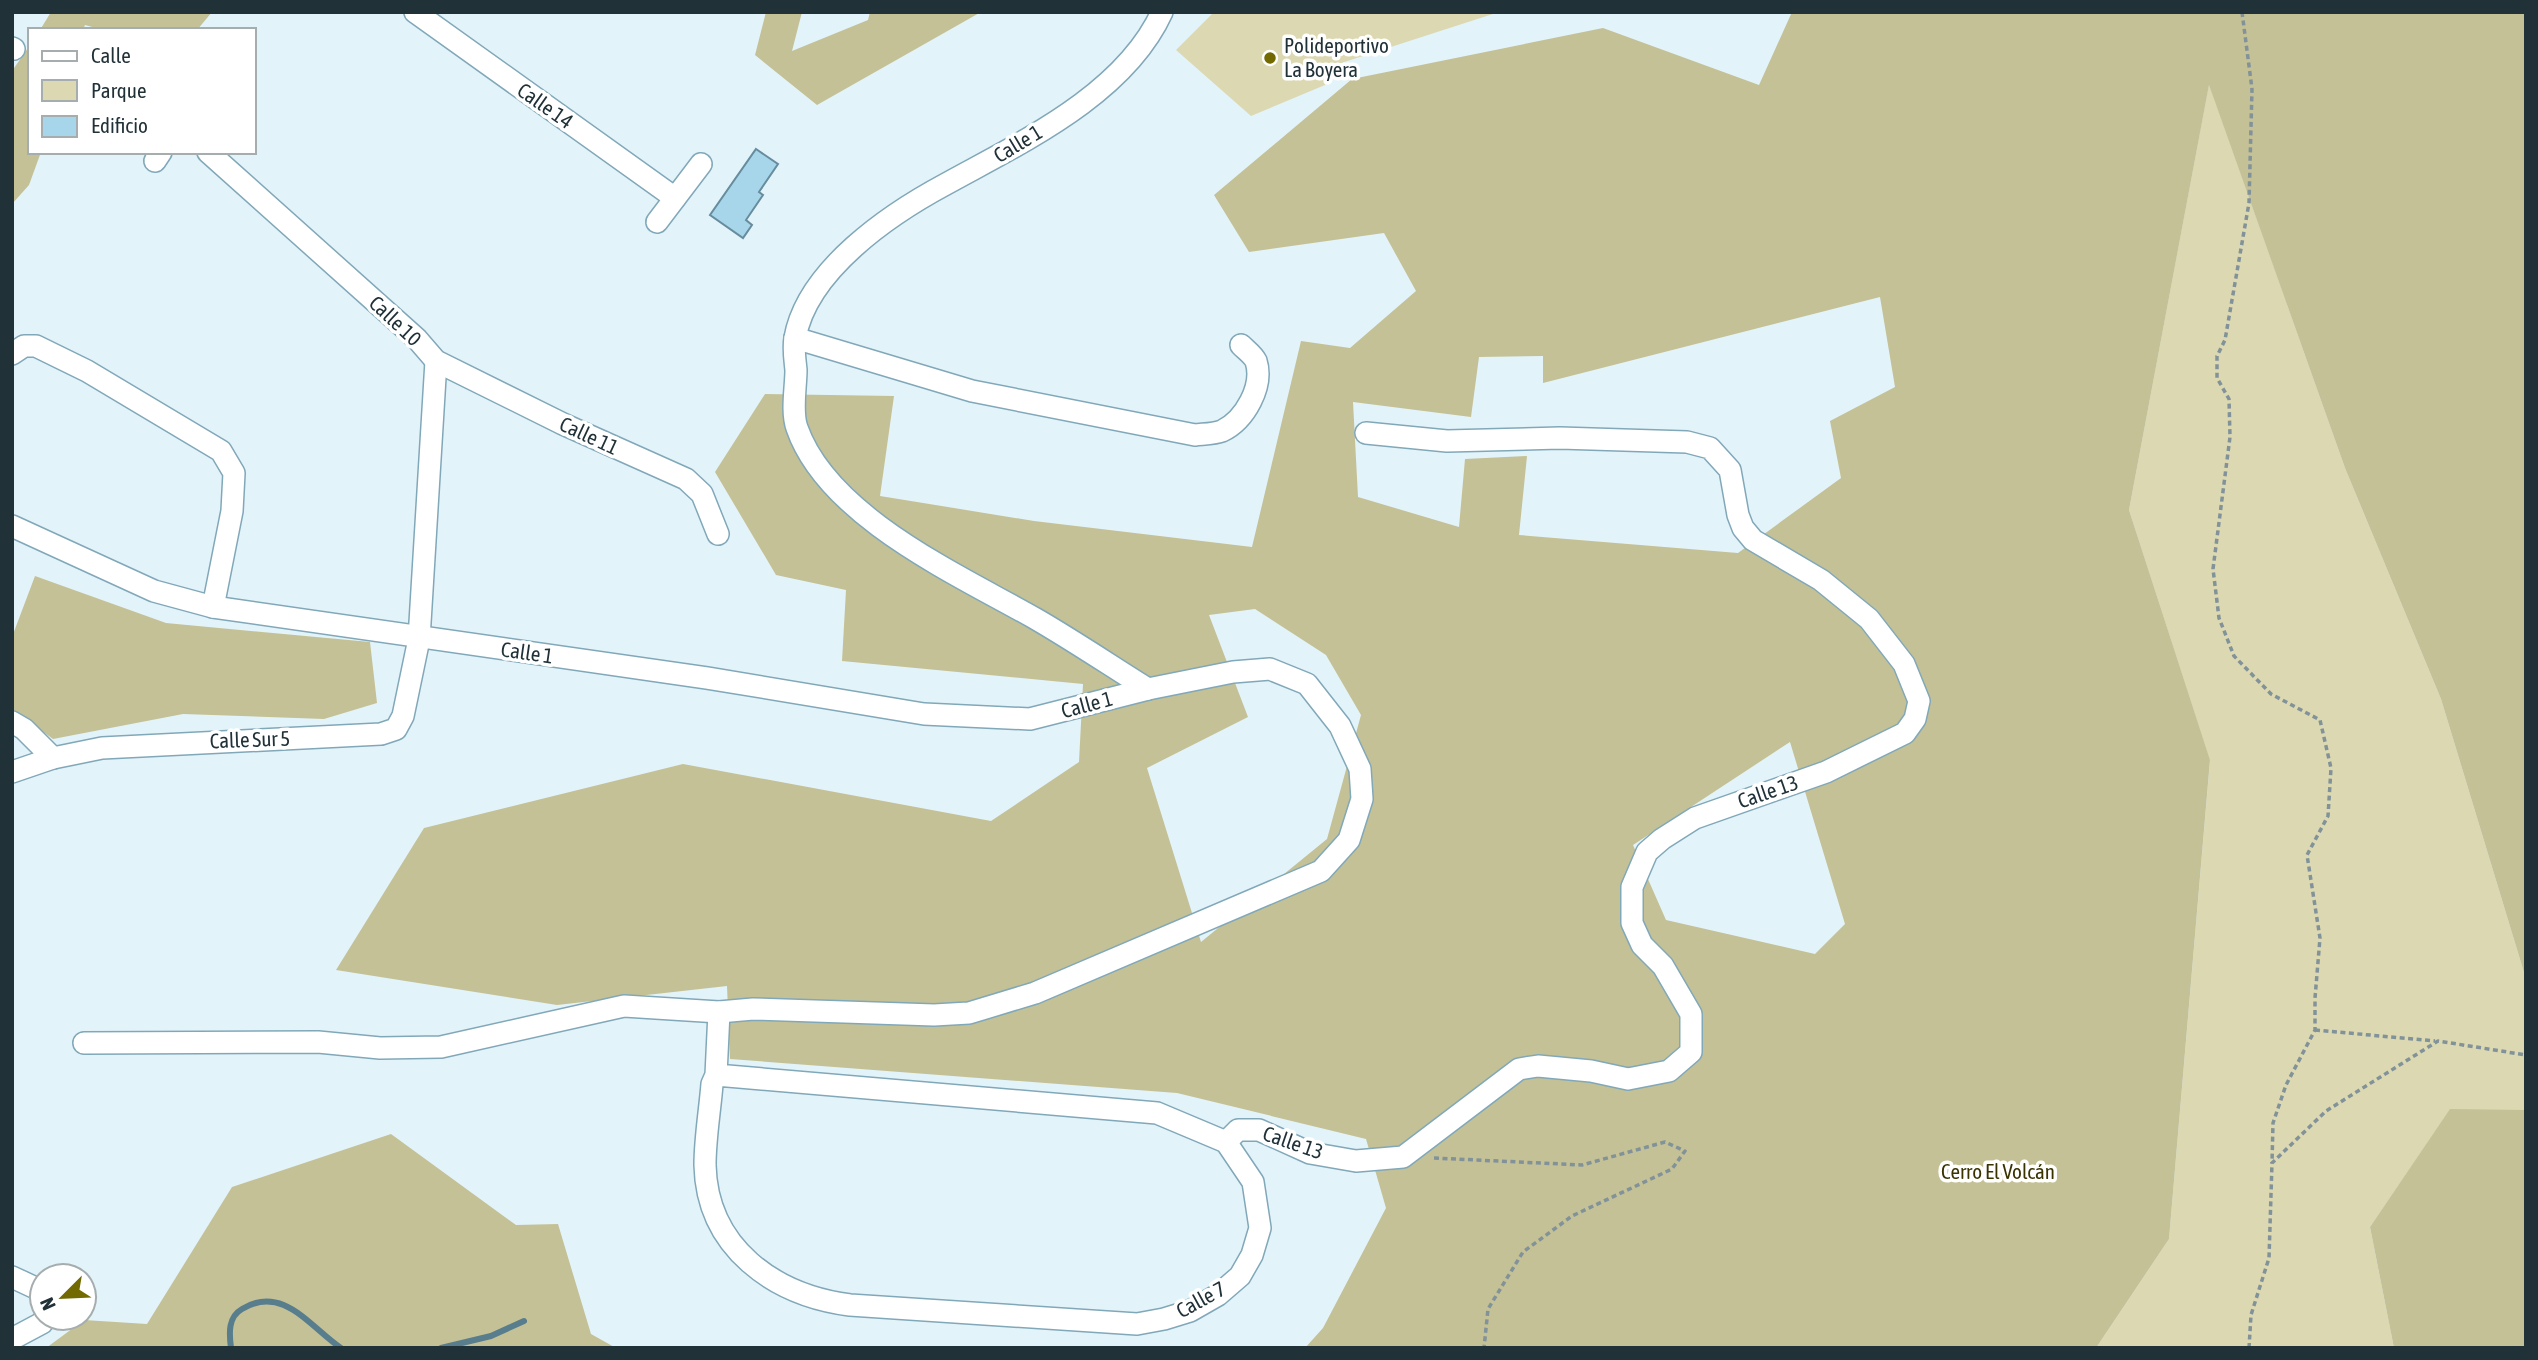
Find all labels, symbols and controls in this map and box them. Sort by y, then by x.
legend [28,28,256,154]
place label: Polideportivo La Boyera [1284,33,1389,81]
text: Calle [91,43,131,67]
marker: Polideportivo La Boyera [1262,50,1278,66]
street label: Calle 14 [513,77,578,133]
text: Parque [91,78,146,102]
text: Edificio [91,113,148,137]
street label: Calle 1 [989,119,1046,167]
street label: Calle 10 [365,290,427,350]
street label: Calle 11 [556,411,623,459]
street label: Calle 1 [500,636,555,668]
street label: Calle 1 [1058,686,1115,722]
street label: Calle Sur 5 [209,726,291,752]
street label: Calle 13 [1734,770,1801,813]
street label: Calle 13 [1260,1121,1327,1164]
park label: Cerro El Volcán [1941,1159,2055,1183]
north arrow [28,1262,98,1332]
street label: Calle 7 [1172,1276,1229,1322]
text: N [35,1294,60,1314]

